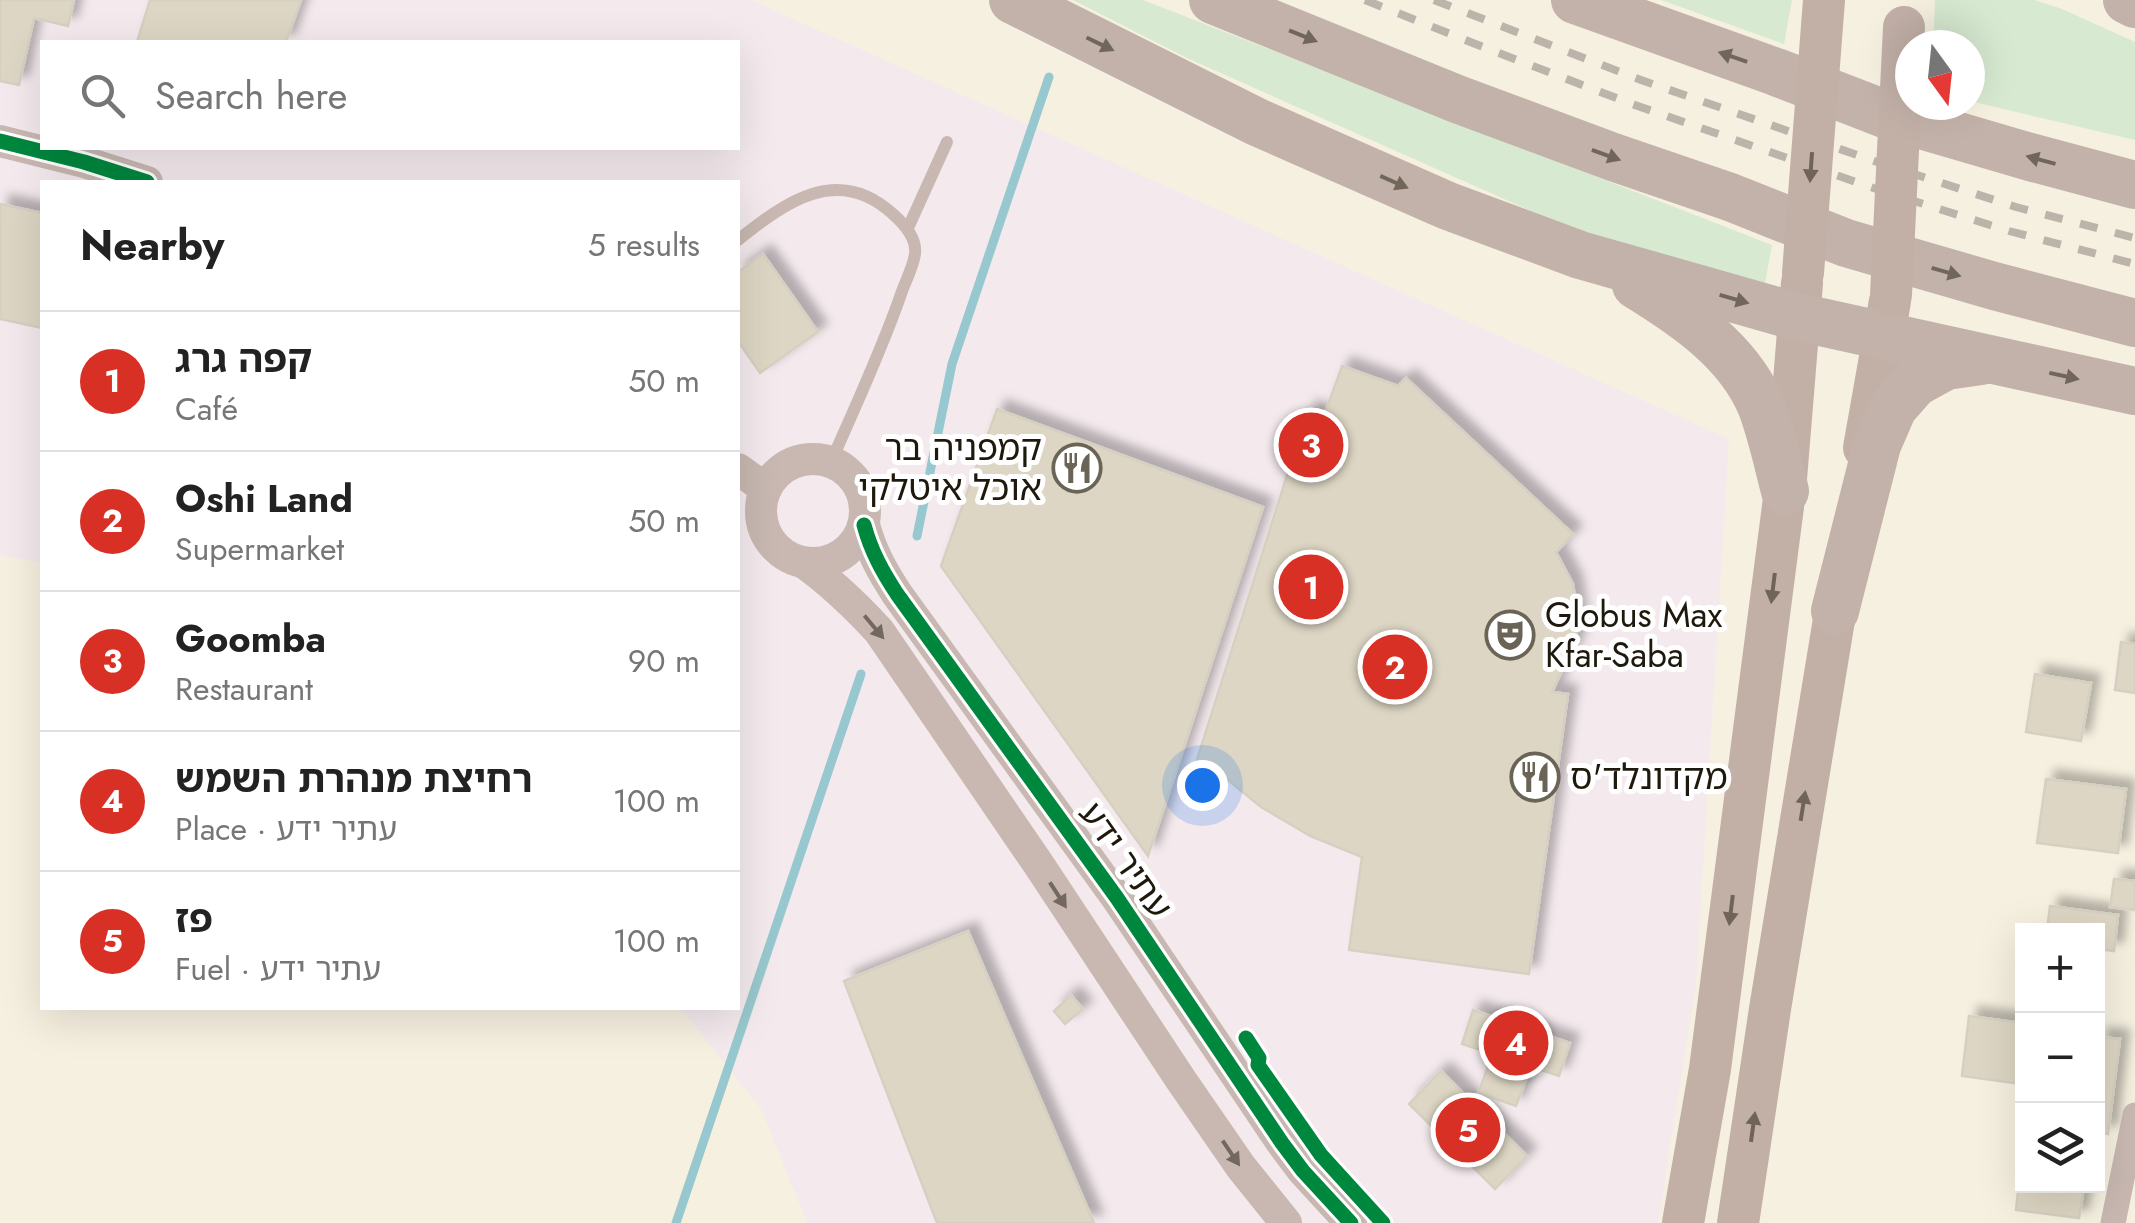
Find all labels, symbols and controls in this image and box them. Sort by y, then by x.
one-way arrow [1289,29,1319,45]
north arrow [1895,30,1985,120]
one-way arrow [1085,35,1114,52]
search box [40,40,740,150]
one-way arrow [1717,48,1747,63]
icon: search [75,68,130,123]
text: Search here [155,68,347,123]
one-way arrow [1592,148,1622,163]
one-way arrow [1803,152,1819,183]
one-way arrow [2025,152,2056,168]
one-way arrow [1379,174,1409,190]
text: Nearby [80,215,224,276]
text: 5 results [588,222,700,268]
one-way arrow [1931,265,1962,280]
one-way arrow [1719,291,1750,307]
text: קפה גרג [175,331,312,386]
text: 1 [104,358,121,404]
text: 50 m [628,358,700,404]
one-way arrow [2048,369,2079,384]
text: Café [175,386,238,432]
pin: 3 [1278,408,1344,482]
place label: קמפניה בר אוכל איטלקי [858,423,1042,513]
restaurant icon: קמפניה בר אוכל איטלקי [1051,442,1103,494]
text: Oshi Land [175,471,353,526]
text: 2 [102,498,123,544]
text: 50 m [628,498,700,544]
text: Supermarket [175,526,344,572]
pin: 1 [1278,550,1344,624]
one-way arrow [1765,572,1781,604]
place label: Globus Max Kfar-Saba [1545,590,1722,680]
theatre icon: Globus Max Kfar-Saba [1484,609,1536,661]
text: Goomba [175,611,326,666]
one-way arrow [863,615,885,640]
pin: 2 [1362,630,1428,704]
text: 3 [103,638,122,684]
text: 90 m [628,638,700,684]
text: Restaurant [175,666,313,712]
text: רחיצת מנהרת השמש [175,751,533,806]
restaurant icon: מקדונלד'ס [1509,751,1561,803]
place label: מקדונלד'ס [1570,752,1728,802]
your location [1177,760,1228,811]
text: 4 [101,778,124,824]
text: 100 m [613,778,700,824]
one-way arrow [1796,789,1812,821]
street label: עתיר ידע [1067,791,1185,929]
text: Place · עתיר ידע [175,806,397,852]
one-way arrow [1049,881,1067,909]
text: פז [175,891,213,946]
one-way arrow [1723,895,1739,926]
text: 5 [102,918,123,964]
text: 100 m [613,918,700,964]
map controls [2015,923,2105,1193]
button: + [2015,923,2105,1013]
text: Fuel · עתיר ידע [175,946,381,992]
pin: 4 [1484,1006,1548,1080]
button: − [2015,1013,2105,1103]
pin: 5 [1436,1092,1500,1168]
button: layers [2015,1103,2105,1193]
one-way arrow [1745,1110,1761,1142]
one-way arrow [1221,1139,1240,1166]

